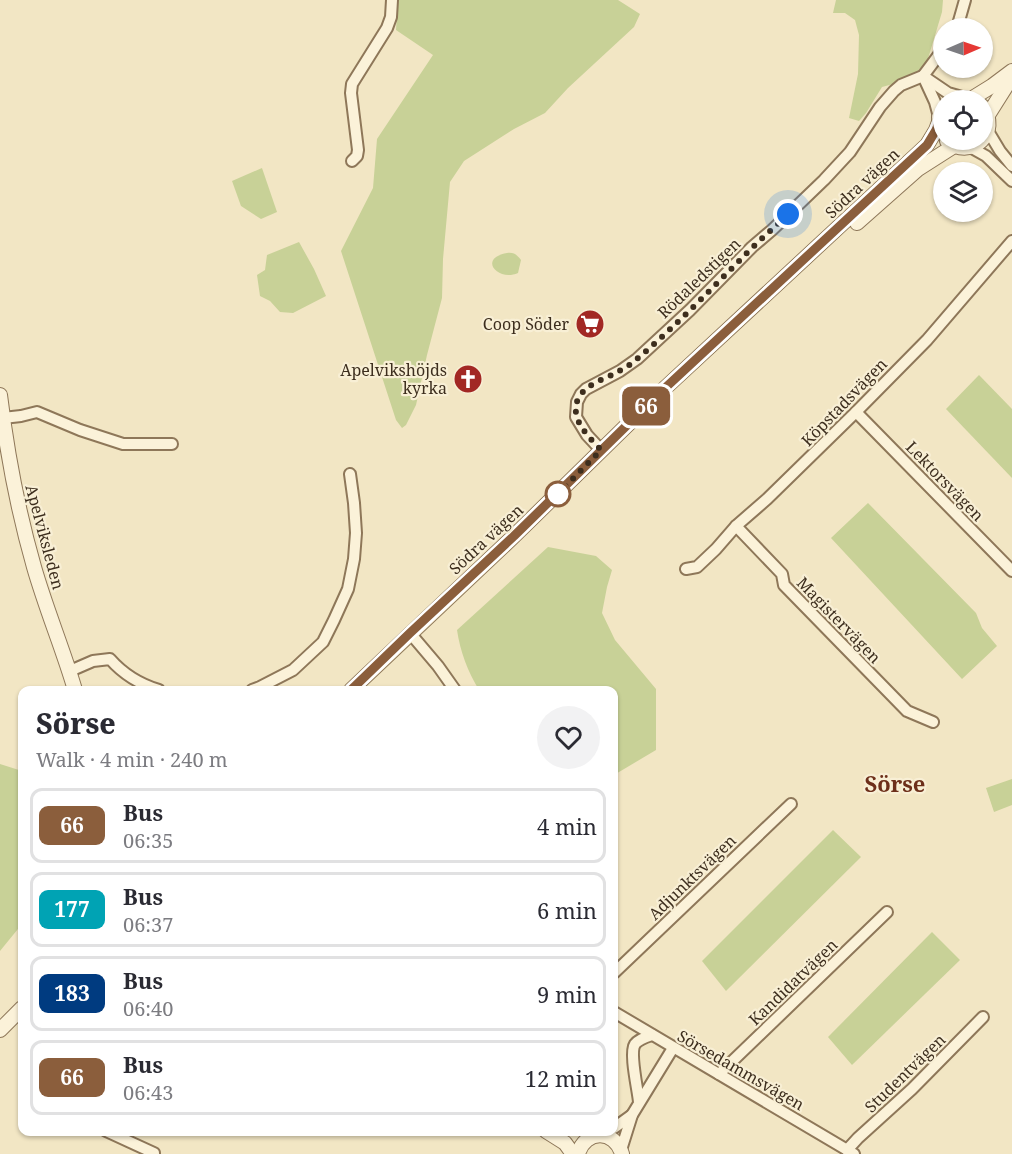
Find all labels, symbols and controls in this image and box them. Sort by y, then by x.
north arrow [933,18,993,78]
map controls [933,18,993,222]
button: locate [933,90,993,150]
street label: Södra vägen [820,143,904,223]
button: layers [933,162,993,222]
your location [773,199,803,229]
street label: Rödaledstigen [653,233,745,323]
supermarket icon: Coop Söder [574,308,606,340]
place label: Coop Söder [483,313,569,335]
street label: Köpstadsvägen [796,353,892,451]
place label: Apelvikshöjds kyrka [340,359,447,399]
church icon: Apelvikshöjds kyrka [452,363,484,395]
line badge: 66 [619,386,673,426]
text: 66 [634,392,658,420]
street label: Lektorsvägen [901,436,989,526]
unlabelled marker [545,481,571,507]
street label: Apelviksleden [20,482,70,592]
street label: Södra vägen [444,499,528,579]
street label: Magistervägen [792,572,886,668]
text: Sörse [36,704,116,742]
button: heart [537,706,600,769]
text: Walk · 4 min · 240 m [36,746,228,773]
district label: Sörse [865,768,925,798]
text: Bus [123,797,163,827]
text: 66 [60,811,84,839]
text: 4 min [537,811,597,841]
text: 06:35 [123,827,173,854]
street label: Adjunktsvägen [643,829,741,925]
text: Bus [123,881,163,911]
text: 177 [54,895,90,923]
text: 6 min [537,895,597,925]
text: 06:37 [123,911,173,938]
street label: Kandidatvägen [744,934,842,1030]
text: Bus [123,965,163,995]
text: 183 [54,979,90,1007]
text: 9 min [537,979,597,1009]
text: 06:40 [123,995,173,1022]
street label: Sörsedammsvägen [673,1025,809,1115]
street label: Studentvägen [860,1029,950,1117]
text: Bus [123,1049,163,1079]
text: 66 [60,1063,84,1091]
text: 12 min [525,1063,597,1093]
text: 06:43 [123,1079,173,1106]

